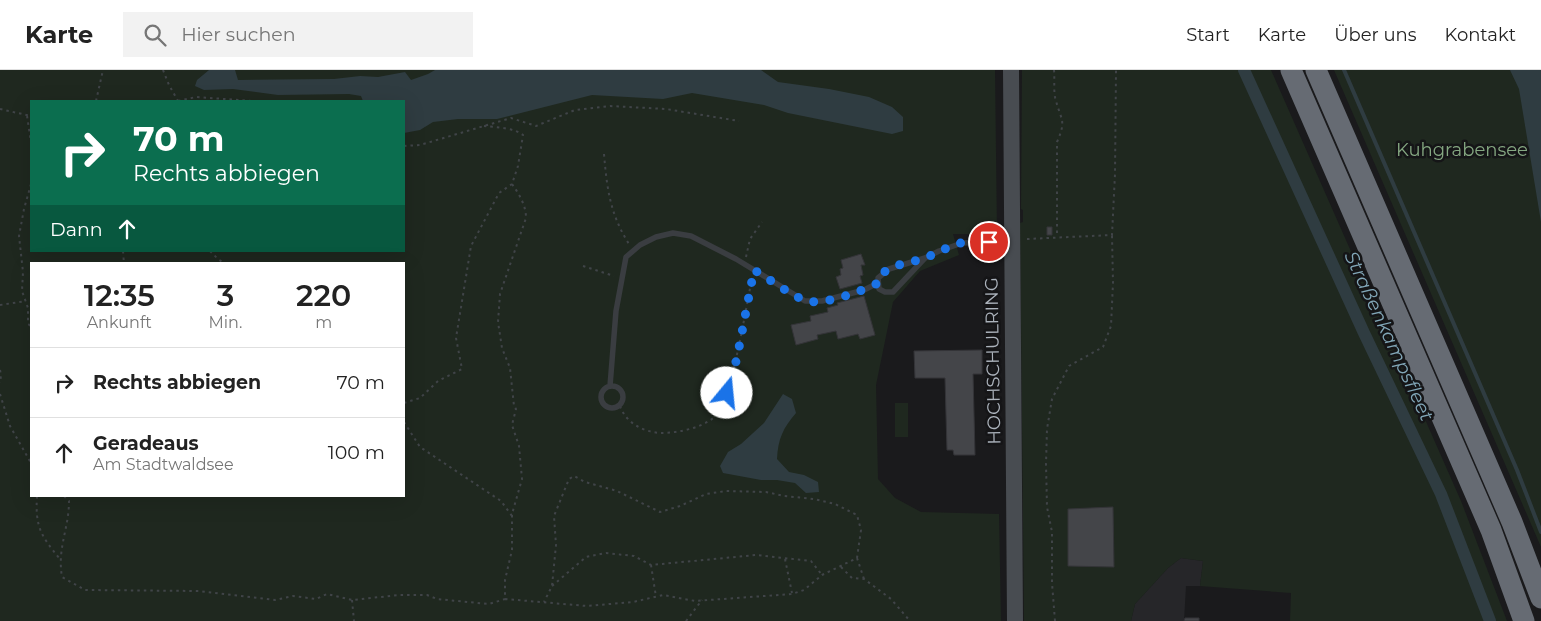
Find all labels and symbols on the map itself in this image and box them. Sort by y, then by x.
park label: Kuhgrabensee [1396,139,1528,161]
pin [968,221,1010,263]
water label: Straßenkampsfleet [1339,247,1439,425]
street label: HOCHSCHULRING [981,277,1005,445]
position arrow [700,366,752,418]

